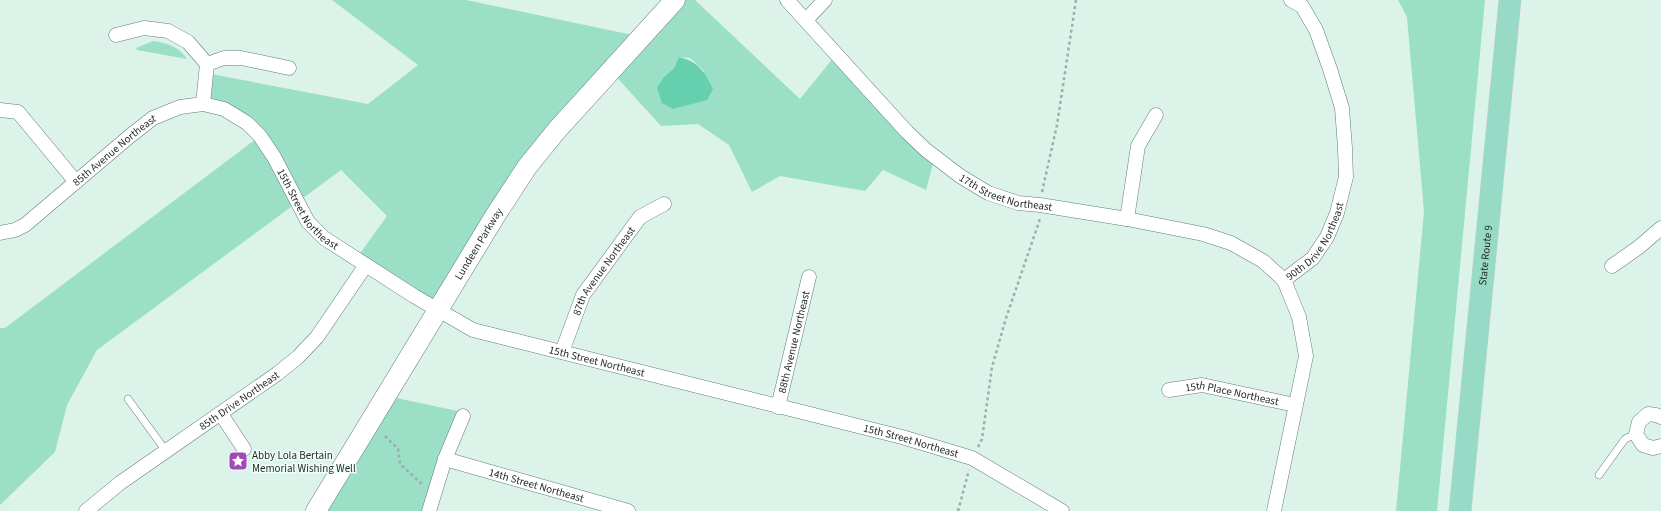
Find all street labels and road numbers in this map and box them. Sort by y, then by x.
street label: 85th Avenue Northeast [69,110,158,189]
street label: 15th Street Northeast [274,166,342,253]
street label: 17th Street Northeast [957,170,1054,214]
street label: 90th Drive Northeast [1283,200,1347,284]
street label: Lundeen Parkway [451,205,506,282]
street label: 87th Avenue Northeast [569,223,639,317]
street label: State Route 9 [1475,224,1495,286]
street label: 88th Avenue Northeast [774,289,813,394]
street label: 15th Street Northeast [547,342,647,380]
street label: 85th Drive Northeast [196,367,282,433]
street label: 15th Place Northeast [1184,377,1280,409]
street label: 15th Street Northeast [862,420,961,461]
street label: 14th Street Northeast [487,464,586,506]

